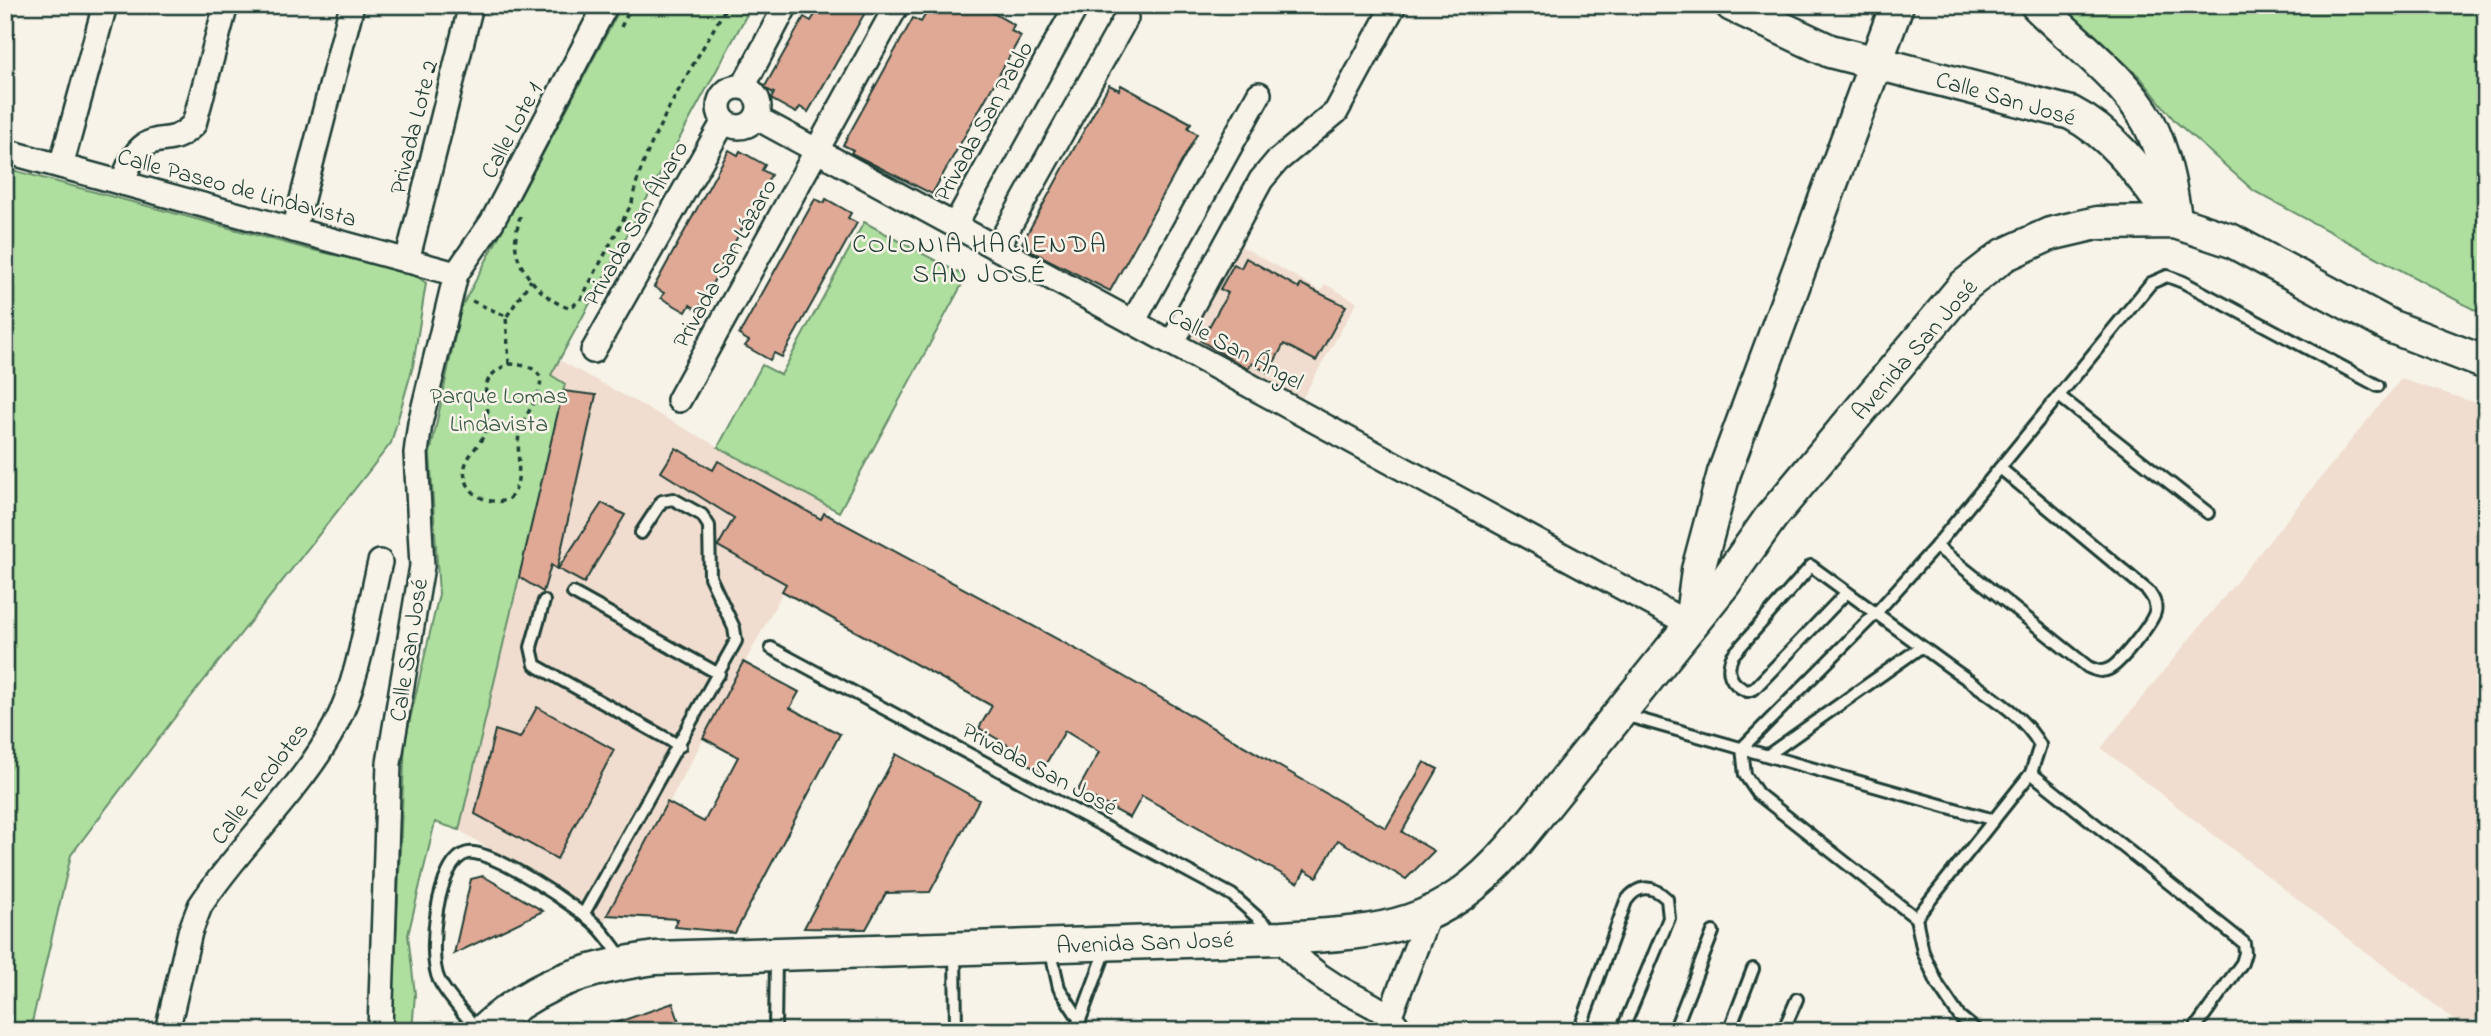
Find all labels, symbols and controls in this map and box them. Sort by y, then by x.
street label: Privada San Pablo [926,35,1044,209]
street label: Privada Lote 2 [382,57,449,198]
street label: Calle San José [1931,64,2080,137]
street label: Calle Lote 1 [473,76,553,186]
street label: Privada San Álvaro [575,135,699,314]
street label: Calle Paseo de Lindavista [113,141,360,238]
street label: Privada San Lázaro [665,173,787,355]
district label: COLONIA HACIENDA SAN JOSÉ [852,227,1108,295]
street label: Avenida San José [1844,272,1987,429]
street label: Calle San Ángel [1161,300,1309,401]
park label: Parque Lomas Lindavista [430,380,568,443]
street label: Calle San José [382,576,439,724]
street label: Privada San José [955,714,1123,826]
street label: Calle Tecolotes [203,716,319,853]
street label: Avenida San José [1056,924,1235,965]

